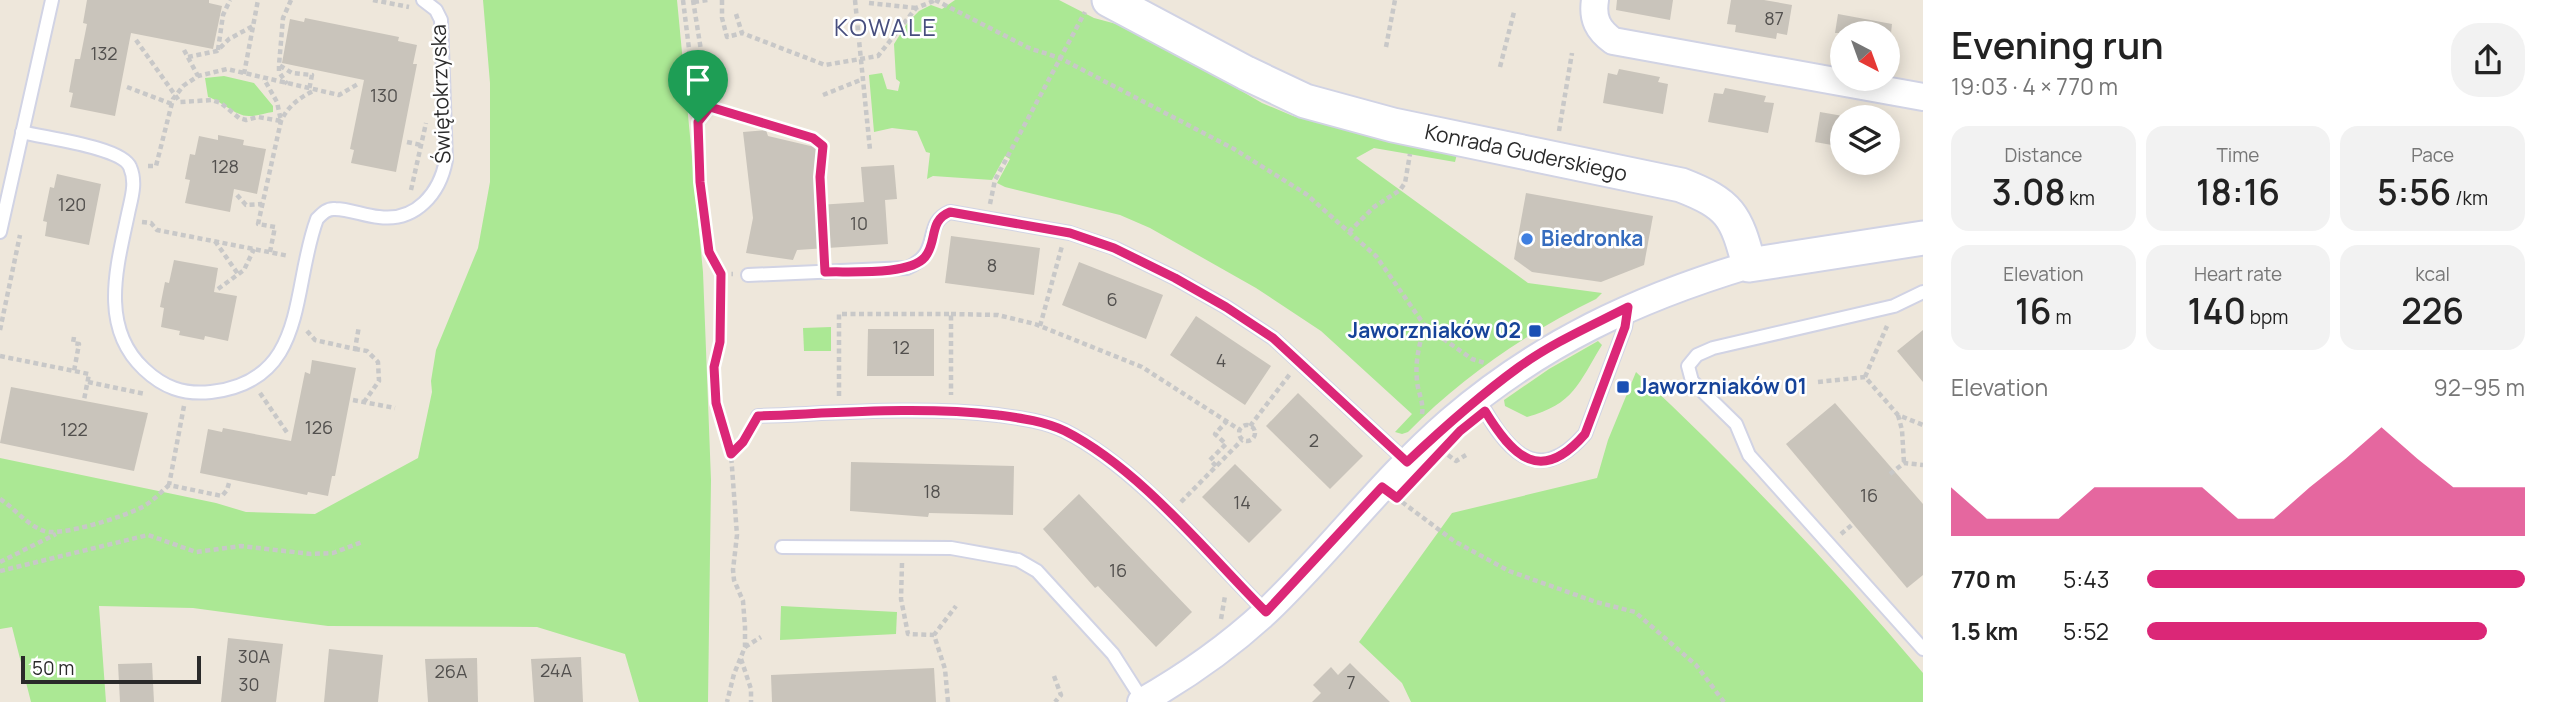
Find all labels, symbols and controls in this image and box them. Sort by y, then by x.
house number: 87 [1764,6,1784,30]
district label: KOWALE [834,10,938,43]
text: Evening run [1951,18,2164,70]
north arrow [1830,21,1900,91]
map controls [1830,21,1900,175]
button: share [2451,23,2525,97]
street label: Świętokrzyska [424,24,456,164]
house number: 132 [90,41,118,65]
pin [668,50,728,122]
icon: arrive [679,61,717,99]
text: 19:03 · 4 × 770 m [1951,70,2118,102]
house number: 130 [370,83,398,107]
button: layers [1830,105,1900,175]
street label: Konrada Guderskiego [1422,117,1630,187]
text: Distance [2004,142,2082,168]
text: Time [2217,142,2259,168]
text: Pace [2411,142,2454,168]
house number: 128 [211,154,239,178]
text: 3.08 [1992,168,2065,216]
text: 18:16 [2196,168,2280,216]
text: 5:56 [2377,168,2451,216]
text: km [2065,185,2095,211]
text: /km [2451,185,2488,211]
house number: 120 [58,192,86,216]
house number: 10 [850,211,868,235]
place label: Biedronka [1541,224,1643,252]
marker: Biedronka [1519,231,1535,247]
house number: 8 [987,253,997,277]
text: Elevation [2003,261,2083,287]
text: Heart rate [2194,261,2282,287]
text: kcal [2415,261,2450,287]
house number: 6 [1106,287,1118,311]
text: 16 [2015,287,2052,335]
text: 140 [2188,287,2246,335]
text: 226 [2401,287,2464,335]
text: m [2052,304,2072,330]
text: bpm [2246,304,2288,330]
place label: Jaworzniaków 02 [1348,316,1521,344]
marker: Jaworzniaków 02 [1527,323,1543,339]
house number: 12 [892,335,910,359]
house number: 4 [1216,348,1226,372]
text: Elevation [1951,371,2048,403]
text: 92–95 m [2434,371,2525,403]
place label: Jaworzniaków 01 [1637,372,1807,400]
marker: Jaworzniaków 01 [1615,379,1631,395]
house number: 126 [305,415,333,439]
house number: 122 [60,417,88,441]
house number: 2 [1309,428,1319,452]
house number: 18 [923,479,941,503]
house number: 16 [1860,483,1878,507]
house number: 14 [1233,490,1251,514]
house number: 16 [1109,558,1127,582]
text: 770 m [1951,563,2016,595]
text: 5:43 [2063,563,2109,595]
text: 1.5 km [1951,615,2018,647]
text: 5:52 [2063,615,2109,647]
house number: 30A [238,644,271,668]
scale bar [21,653,201,685]
text: 50 m [32,655,74,681]
house number: 24A [540,658,573,682]
house number: 26A [435,659,468,683]
house number: 7 [1346,670,1356,694]
house number: 30 [239,672,259,696]

